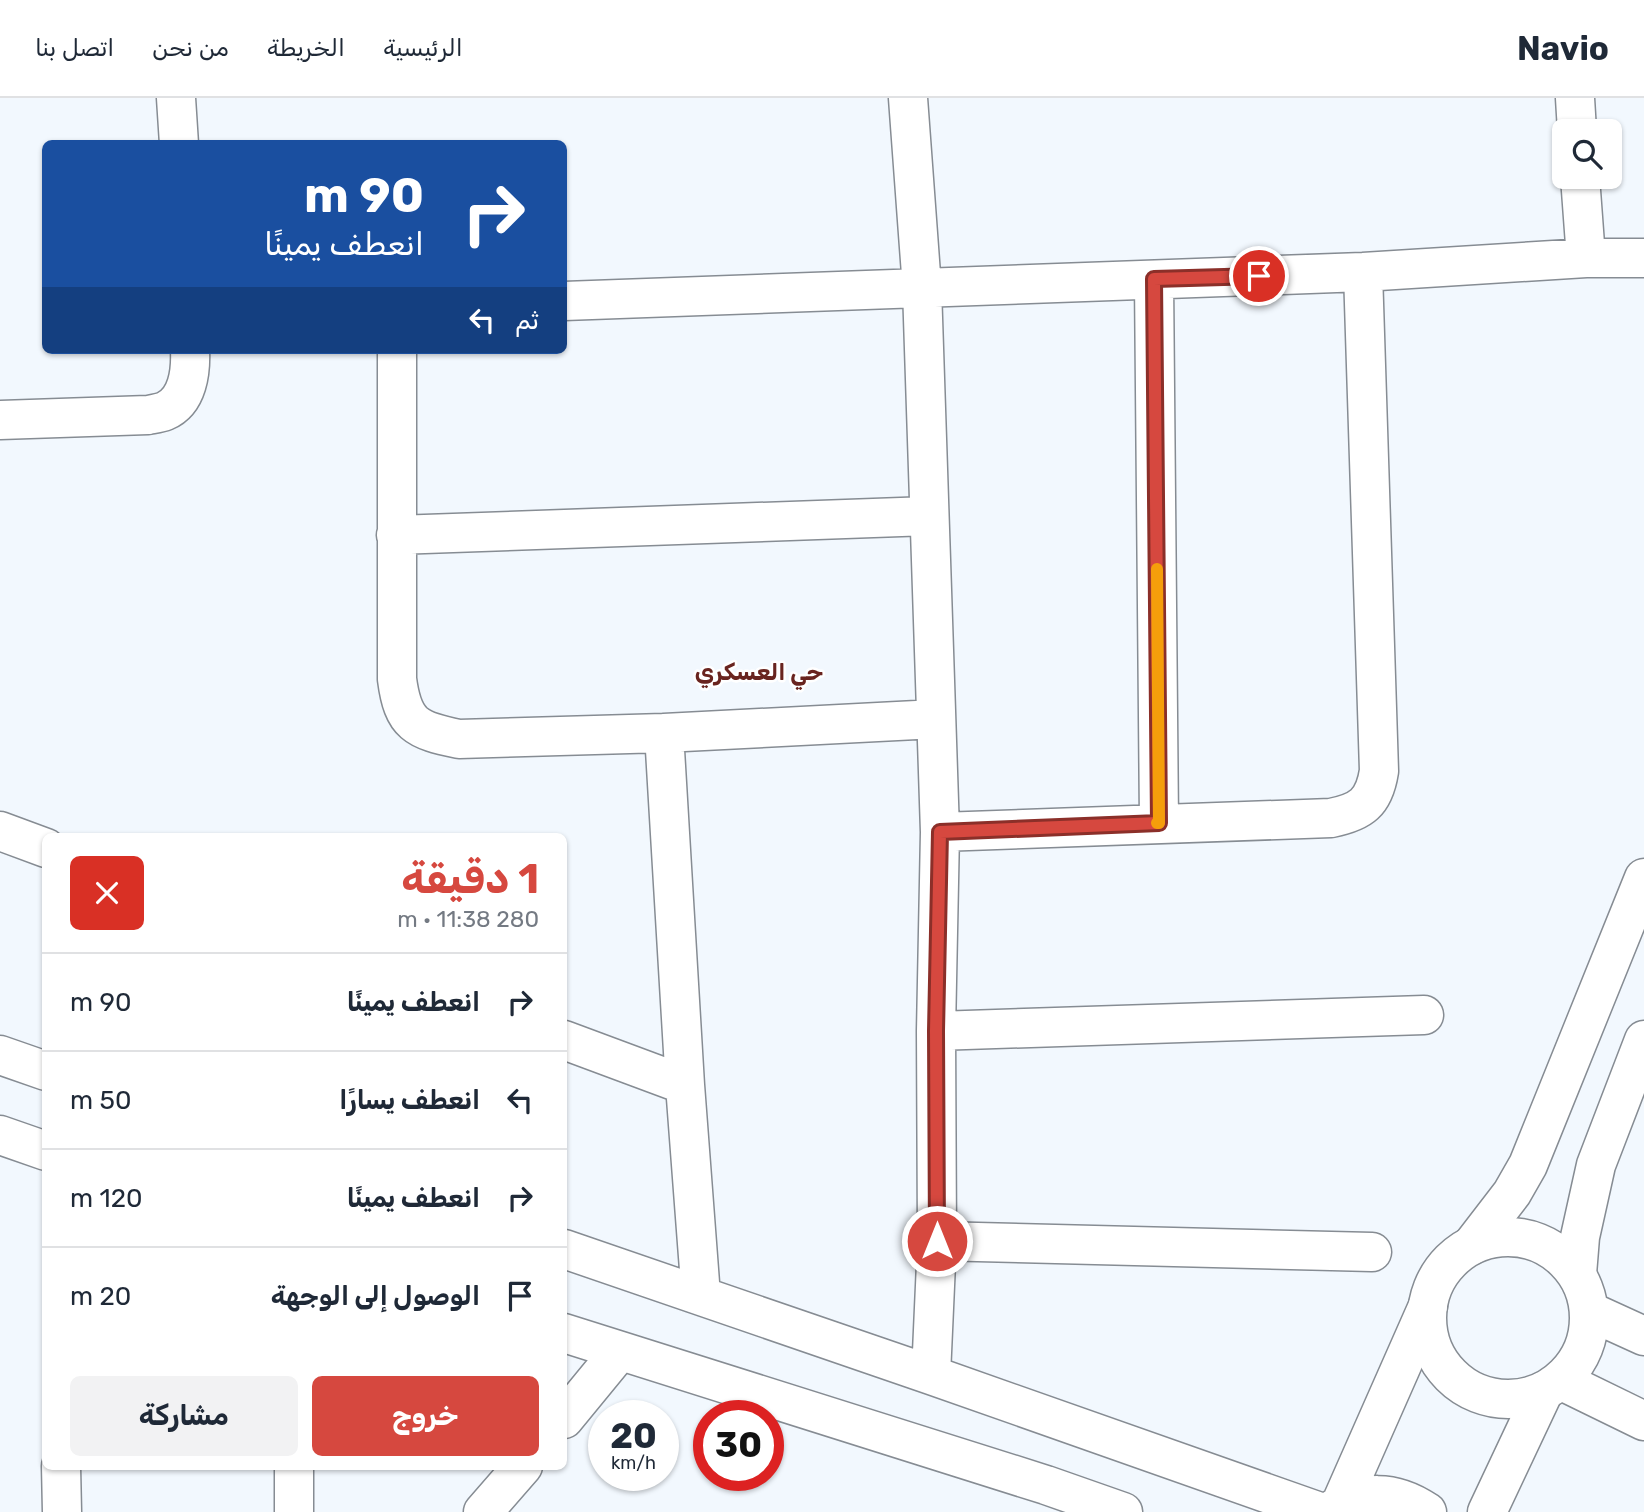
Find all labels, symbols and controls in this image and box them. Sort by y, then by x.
text: Navio [1517,29,1609,68]
text: اتصل بنا [35,34,114,62]
text: من نحن [152,34,229,62]
text: الخريطة [267,34,345,62]
text: الرئيسية [383,34,463,62]
map controls [1552,119,1622,189]
button: search [1552,119,1622,189]
text: 90 m [304,166,424,224]
icon: right [448,168,539,259]
text: انعطف يمينًا [264,225,424,263]
pin [1229,246,1289,306]
icon: arrive [1240,257,1278,295]
icon: left [463,301,501,339]
text: ثم [515,305,539,336]
district label: حي العسكري [695,658,823,690]
text: 1 دقيقة [401,854,539,904]
button: close [70,856,144,930]
text: 280 m · 11:38 [397,905,539,933]
icon: right [501,983,539,1021]
text: 90 m [70,987,131,1018]
text: انعطف يمينًا [347,987,480,1018]
icon: left [501,1081,539,1119]
text: 50 m [70,1085,131,1116]
text: انعطف يسارًا [339,1085,480,1116]
icon: right [501,1179,539,1217]
text: 120 m [70,1183,142,1214]
text: انعطف يمينًا [347,1183,480,1214]
position arrow [900,1204,974,1278]
icon: arrive [501,1277,539,1315]
text: 20 m [70,1281,131,1312]
text: الوصول إلى الوجهة [271,1281,480,1312]
button: مشاركة [70,1376,298,1456]
button: خروج [312,1376,539,1456]
speed limit sign: 30 [693,1400,784,1491]
text: 20 [610,1415,657,1457]
text: km/h [611,1452,656,1474]

